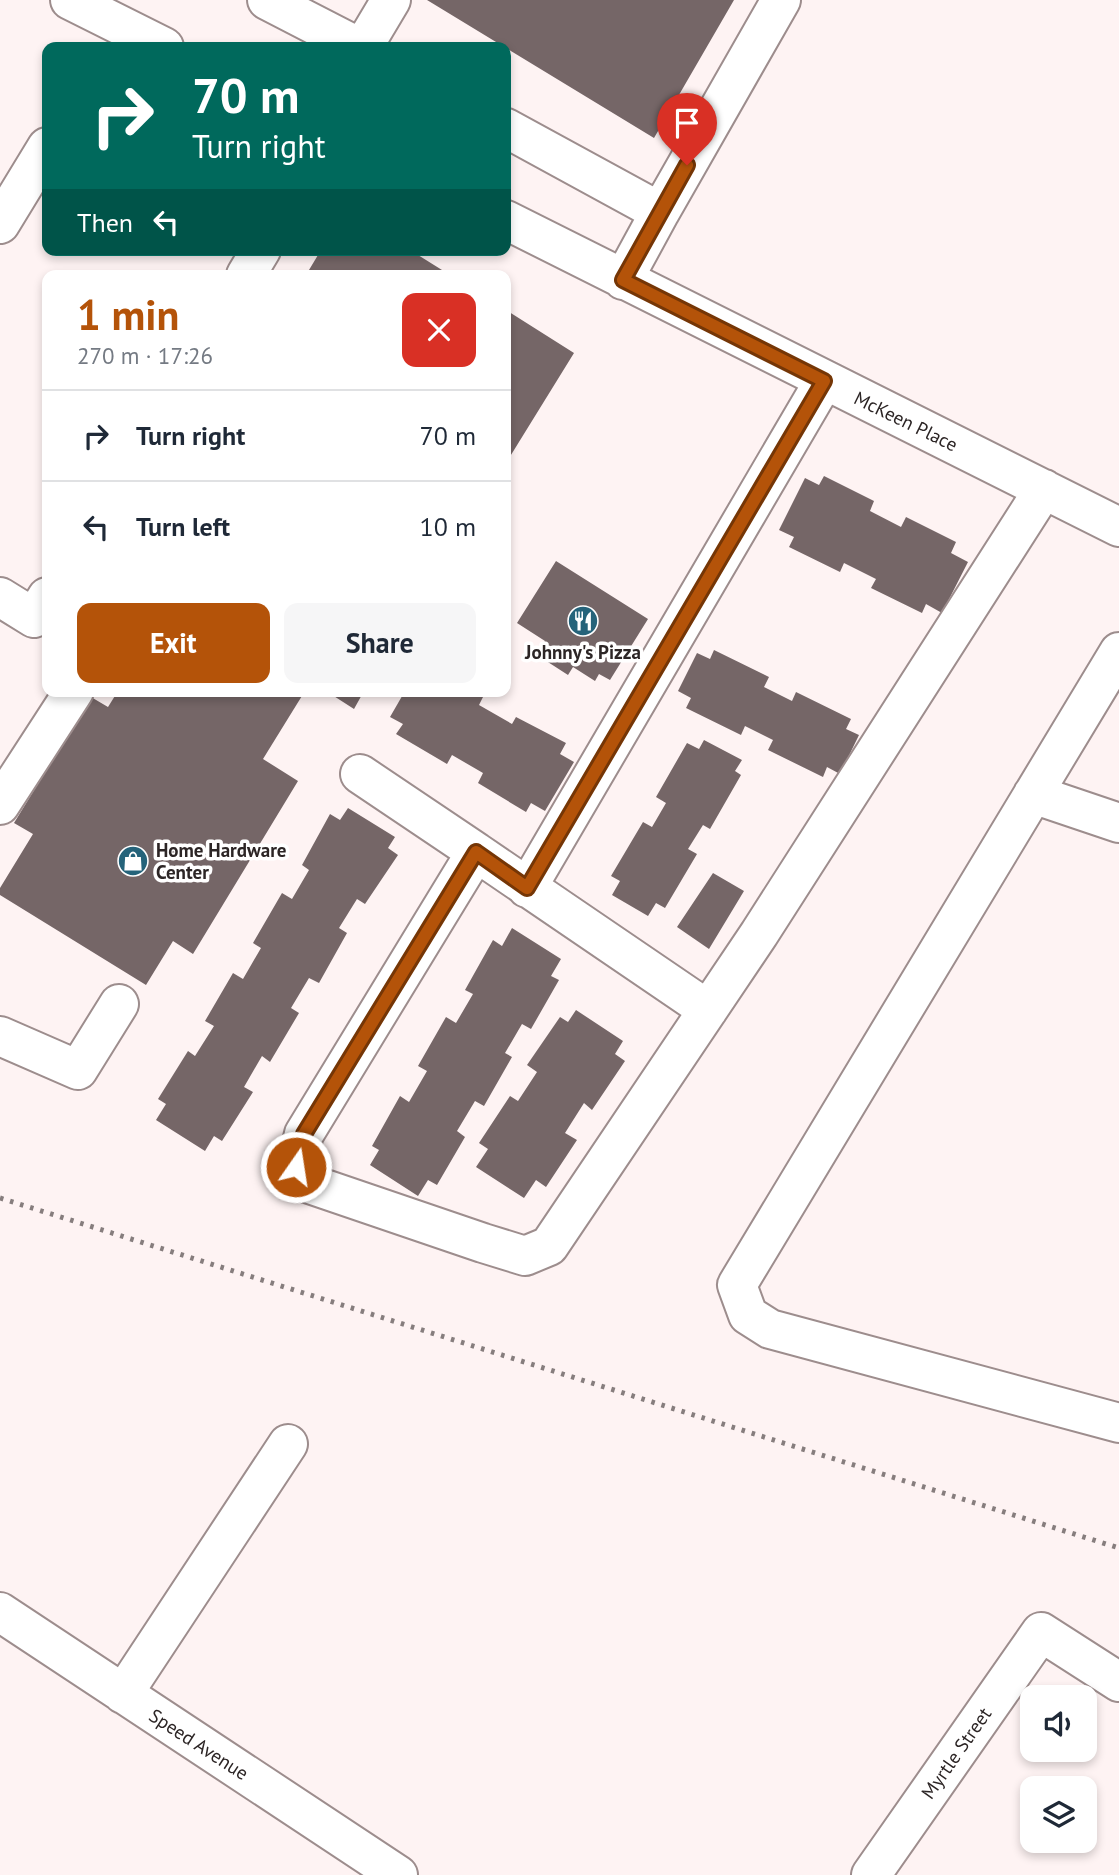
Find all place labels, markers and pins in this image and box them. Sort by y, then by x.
pin [657,93,717,165]
restaurant icon: Johnny's Pizza [566,604,600,638]
place label: Johnny's Pizza [524,640,641,664]
place label: Home Hardware Center [156,838,286,884]
shop icon: Home Hardware Center [116,844,150,878]

